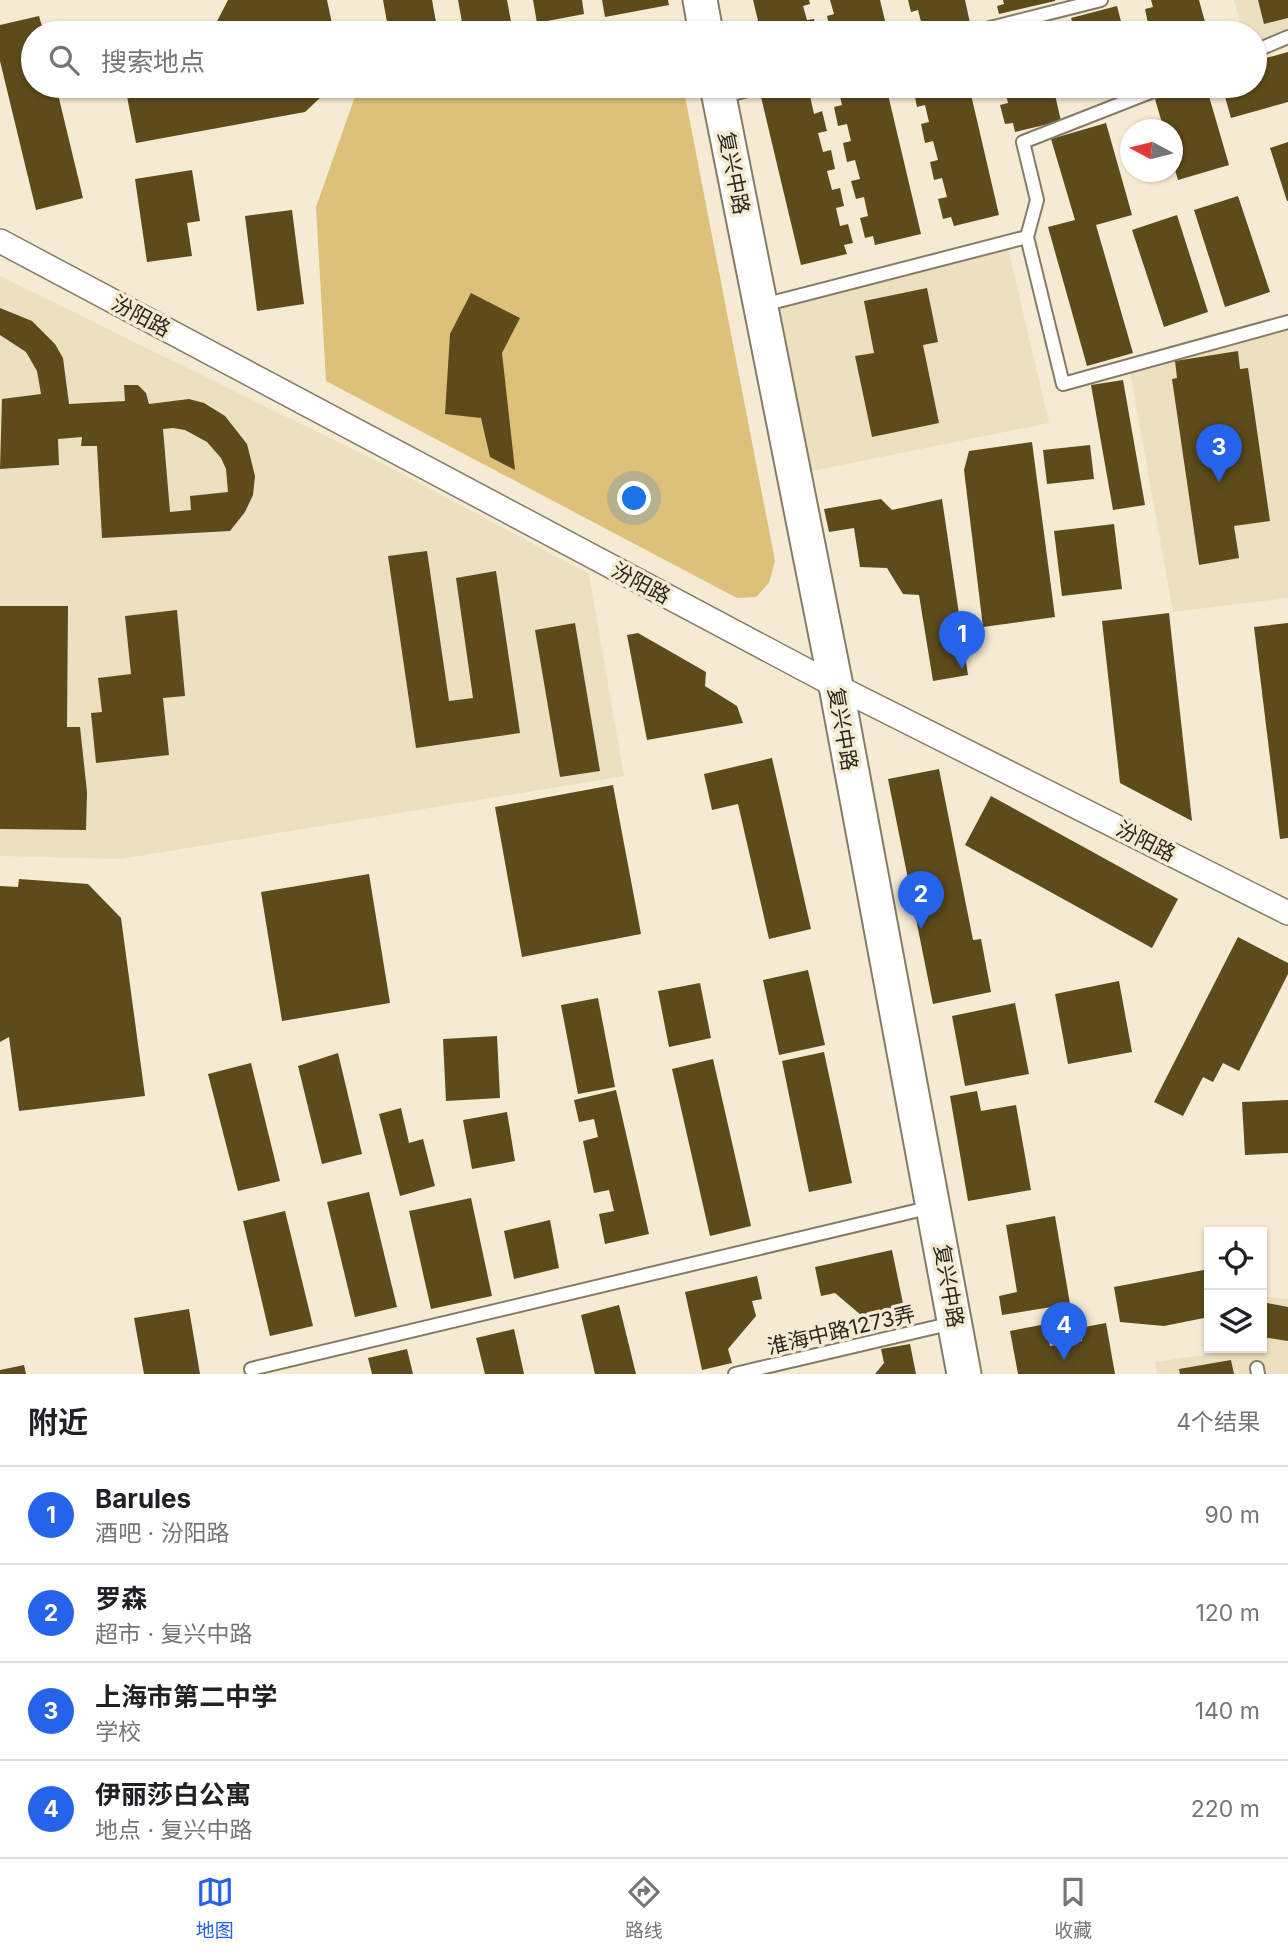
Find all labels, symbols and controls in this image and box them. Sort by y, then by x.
search box [21,21,1267,98]
icon: search [45,41,83,79]
text: 搜索地点 [101,46,205,77]
north arrow [1120,119,1183,182]
street label: 复兴中路 [714,129,754,217]
street label: 汾阳路 [107,290,175,342]
pin: 3 [1196,424,1242,482]
your location [617,481,651,515]
street label: 汾阳路 [607,557,675,609]
pin: 1 [939,611,985,669]
street label: 复兴中路 [823,685,863,773]
street label: 汾阳路 [1112,816,1180,866]
pin: 2 [898,871,944,929]
map controls [1204,1227,1267,1353]
button: locate [1204,1227,1267,1290]
street label: 复兴中路 [929,1242,969,1330]
button: layers [1204,1290,1267,1353]
street label: 淮海中路1273弄 [765,1301,917,1359]
pin: 4 [1041,1302,1087,1360]
text: 附近 [28,1404,88,1440]
text: 4个结果 [1176,1408,1260,1436]
text: Barules [95,1483,191,1514]
text: 1 [46,1501,56,1529]
text: 90 m [1205,1501,1260,1529]
text: 酒吧 · 汾阳路 [95,1519,230,1547]
text: 罗森 [95,1583,147,1614]
text: 2 [44,1599,58,1627]
text: 120 m [1195,1599,1260,1627]
text: 超市 · 复兴中路 [95,1620,253,1648]
text: 上海市第二中学 [95,1681,277,1712]
text: 3 [44,1697,58,1725]
text: 140 m [1195,1697,1260,1725]
text: 学校 [95,1718,141,1746]
text: 伊丽莎白公寓 [95,1779,251,1810]
text: 4 [43,1795,59,1823]
text: 220 m [1191,1795,1260,1823]
text: 地点 · 复兴中路 [95,1816,253,1844]
tab: 地图 [196,1873,234,1942]
tab: 路线 [625,1873,663,1942]
tab: 收藏 [1054,1873,1092,1942]

